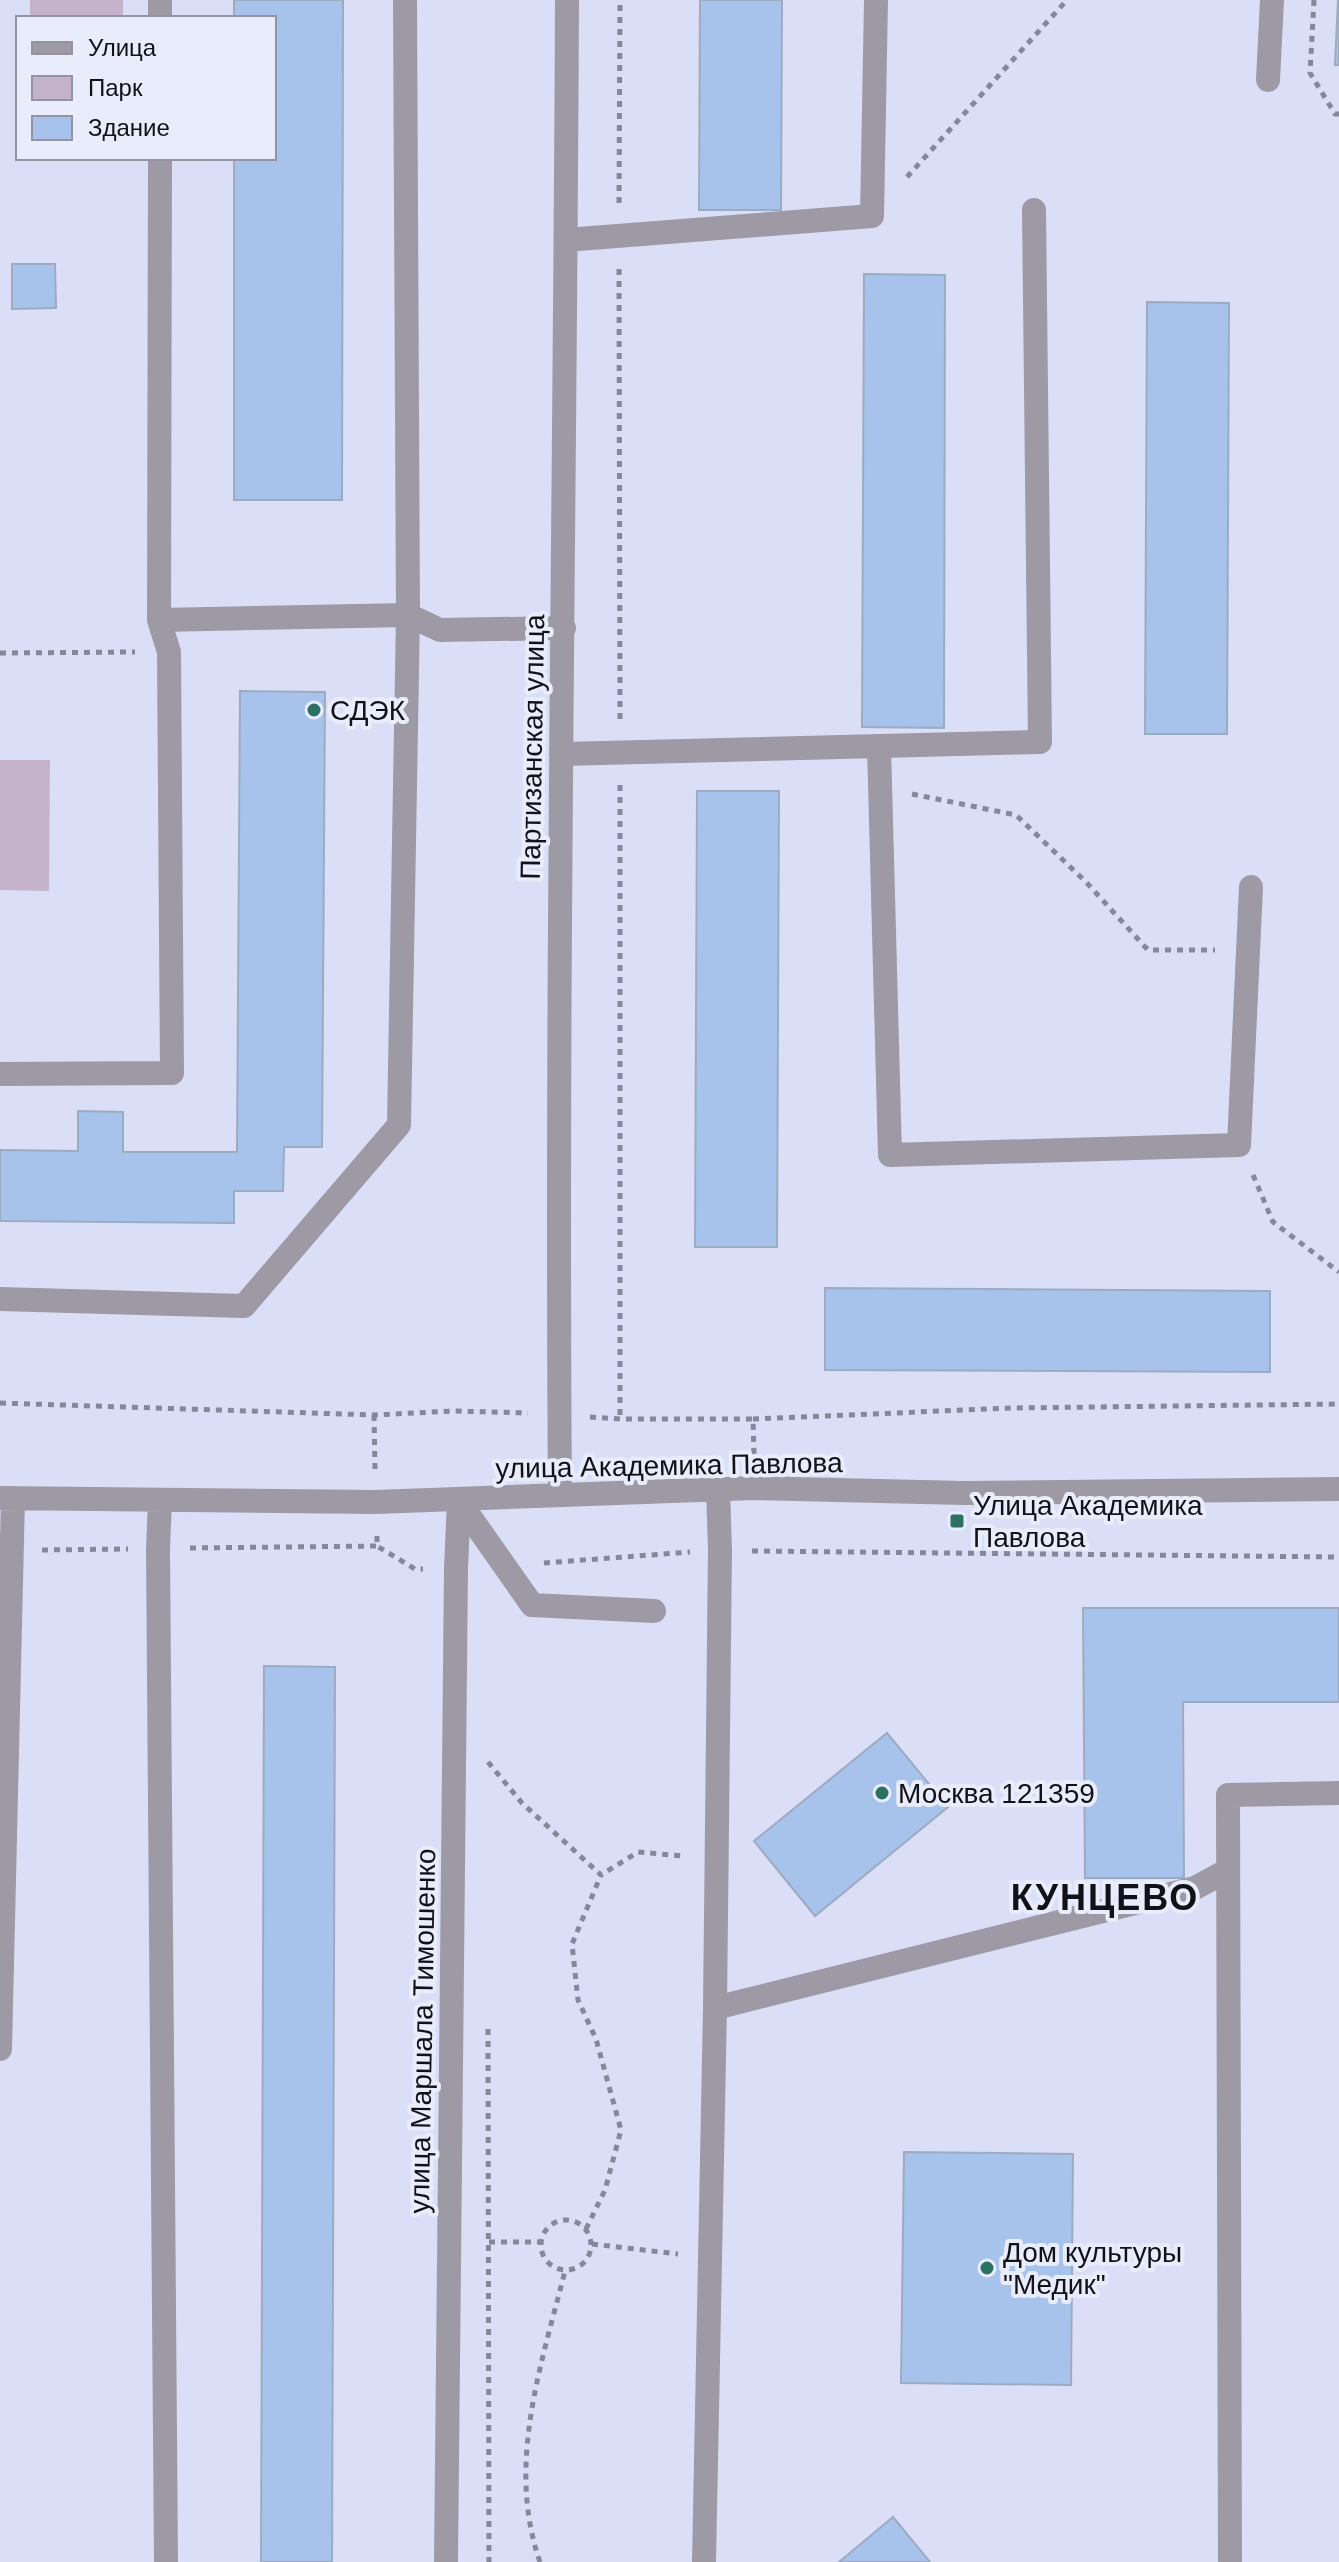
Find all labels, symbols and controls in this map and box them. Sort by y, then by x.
legend [16,16,276,160]
text: Улица [88,34,157,61]
text: Парк [88,74,143,101]
text: Здание [88,114,170,141]
street label: Партизанская улица [515,614,550,880]
place label: СДЭК [330,695,406,726]
marker: СДЭК [305,701,323,719]
street label: улица Академика Павлова [495,1447,843,1484]
place label: Улица Академика Павлова [973,1490,1203,1553]
marker: Улица Академика Павлова [948,1512,966,1530]
place label: Москва 121359 [898,1778,1095,1809]
marker: Москва 121359 [873,1784,891,1802]
street label: улица Маршала Тимошенко [404,1848,441,2214]
district label: КУНЦЕВО [1011,1877,1199,1918]
place label: Дом культуры "Медик" [1003,2237,1182,2300]
marker: Дом культуры "Медик" [978,2259,996,2277]

